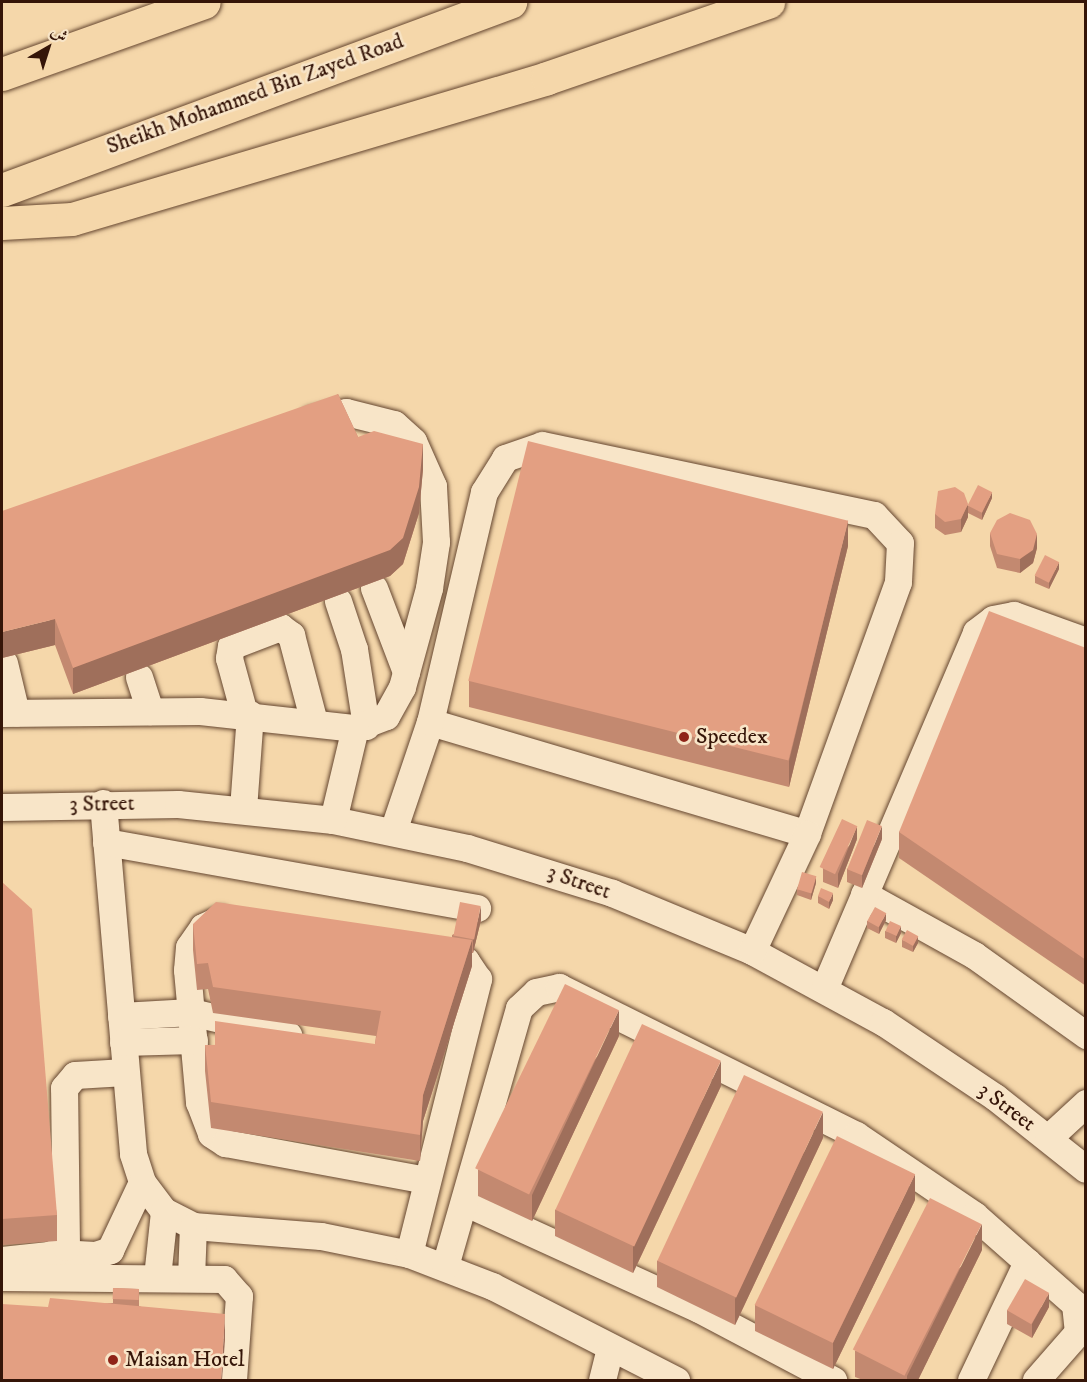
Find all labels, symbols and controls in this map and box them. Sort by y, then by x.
north arrow [18,18,78,78]
text: ش [47,21,72,47]
street label: Sheikh Mohammed Bin Zayed Road [103,28,407,160]
place label: Speedex [696,724,768,750]
marker: Speedex [677,730,691,744]
street label: 3 Street [69,790,135,818]
street label: 3 Street [544,859,614,905]
street label: 3 Street [973,1077,1041,1137]
place label: Maisan Hotel [125,1347,245,1373]
marker: Maisan Hotel [106,1353,120,1367]

